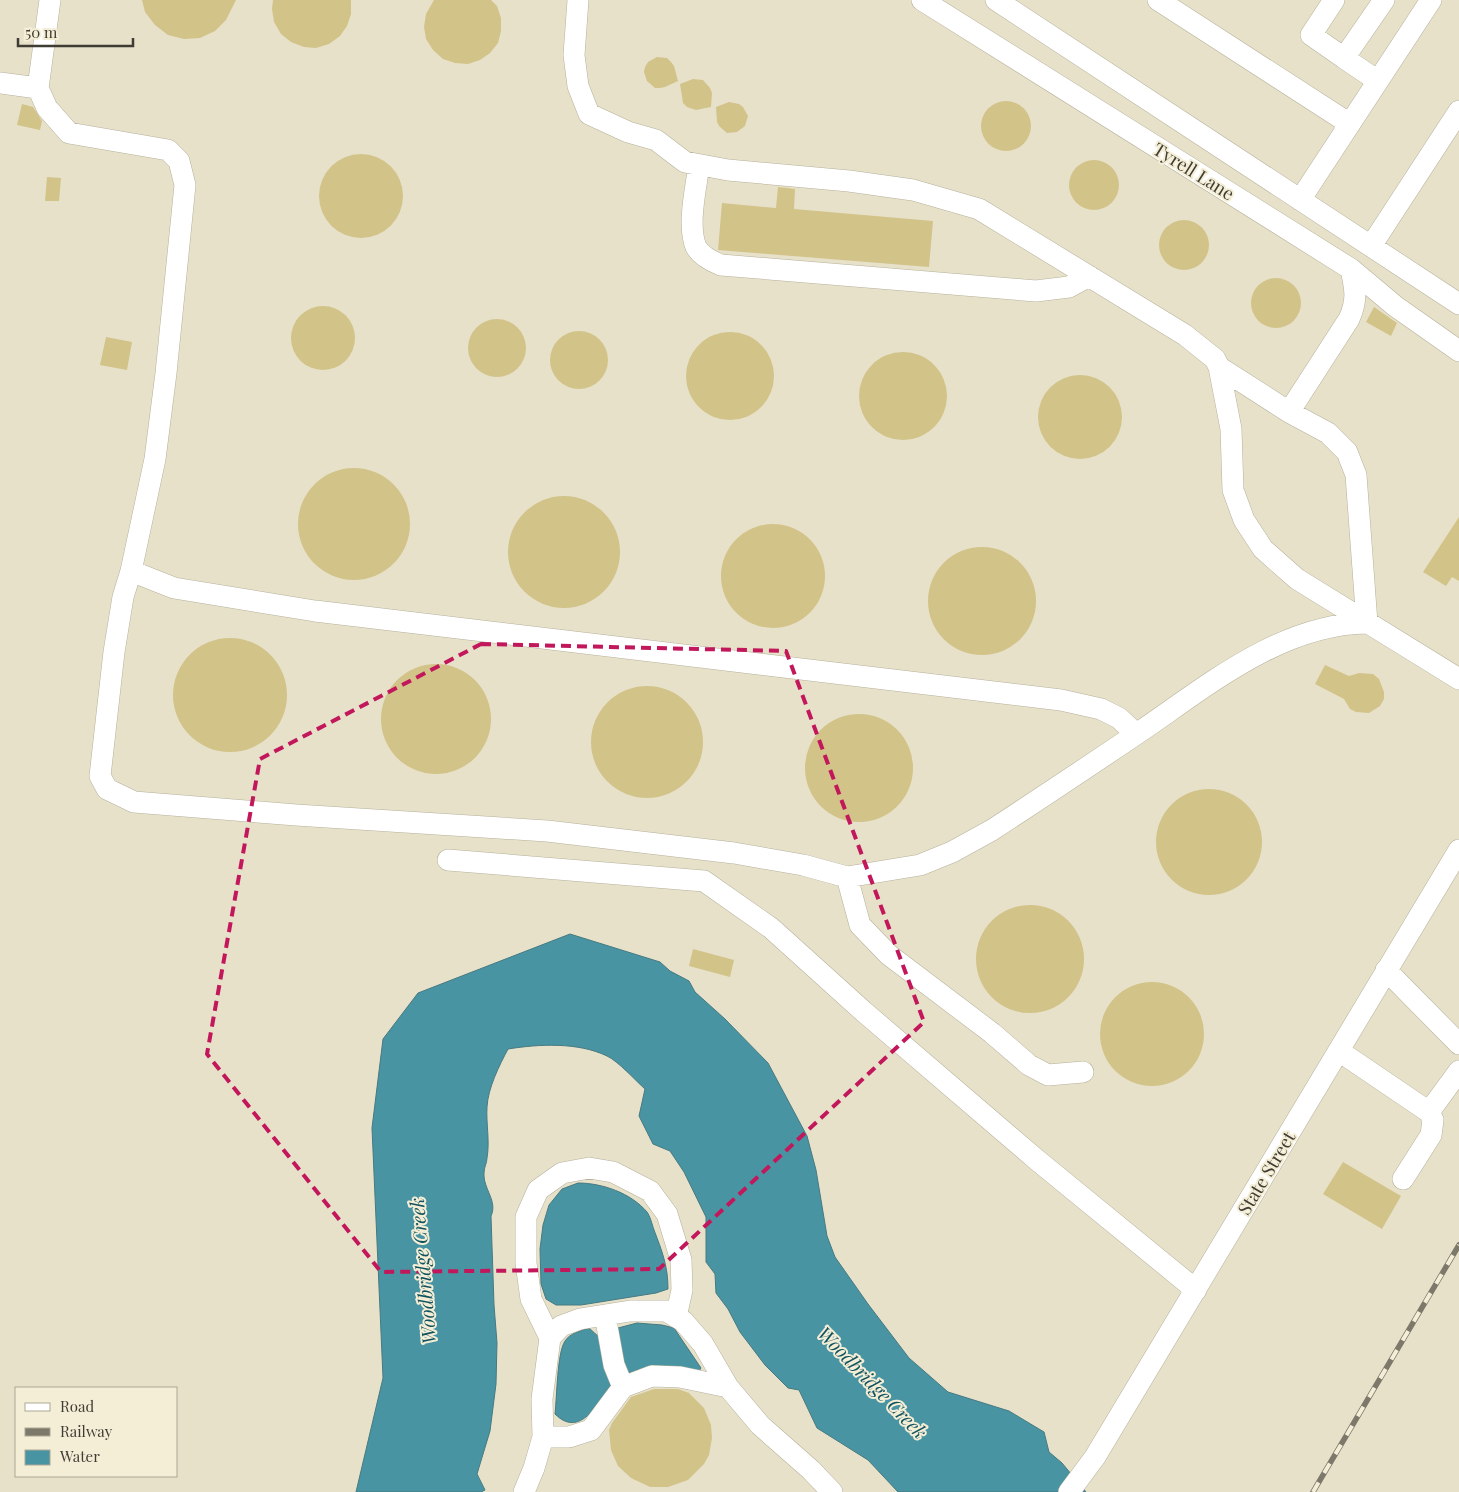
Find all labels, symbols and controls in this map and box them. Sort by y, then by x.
scale bar [18,15,132,47]
text: 50 m [25,22,58,42]
street label: Tyrell Lane [1149,137,1239,205]
street label: State Street [1232,1126,1301,1219]
water label: Woodbridge Creek [403,1197,441,1345]
water label: Woodbridge Creek [813,1320,933,1444]
legend [15,1387,178,1477]
text: Road [60,1396,94,1416]
text: Railway [60,1421,113,1441]
text: Water [59,1446,100,1466]

